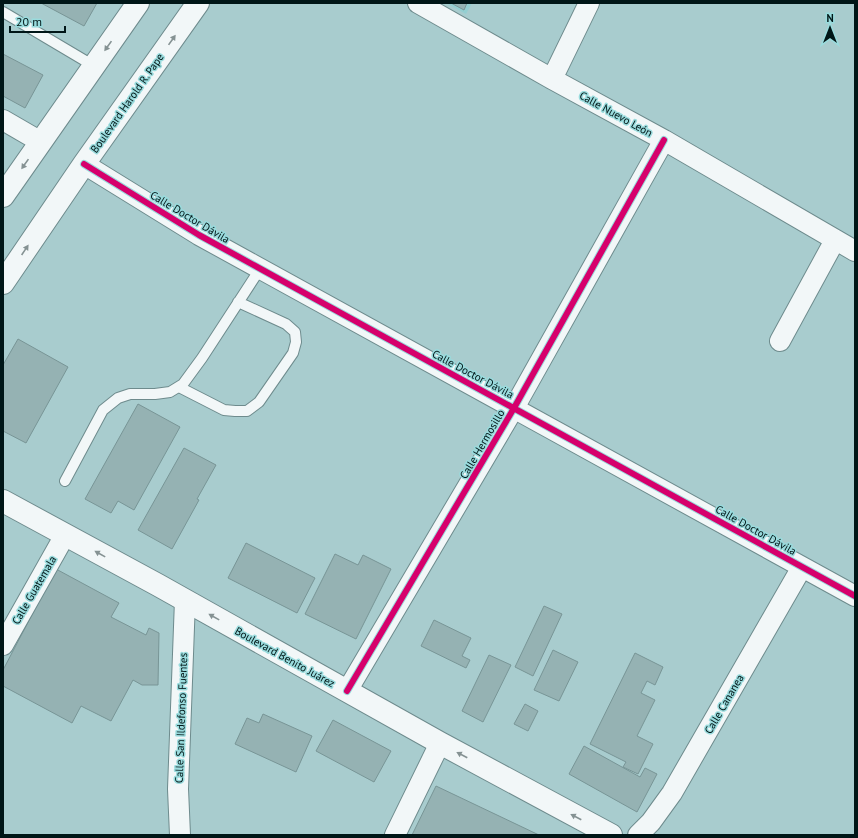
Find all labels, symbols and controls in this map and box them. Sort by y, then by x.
scale bar [10,8,65,34]
north arrow [810,8,850,48]
text: N [826,11,834,25]
text: 20 m [16,14,42,29]
one-way arrow [167,35,176,46]
one-way arrow [104,41,112,52]
street label: Boulevard Harold R. Pape [87,50,167,156]
street label: Calle Nuevo León [577,88,655,140]
one-way arrow [21,159,29,170]
street label: Calle Doctor Dávila [148,188,232,246]
one-way arrow [21,245,29,256]
street label: Calle Doctor Dávila [430,347,516,401]
street label: Calle Hermosillo [456,407,508,481]
street label: Calle Doctor Dávila [713,502,799,558]
one-way arrow [94,550,106,557]
street label: Calle Guatemala [9,553,59,627]
one-way arrow [208,613,220,620]
street label: Boulevard Benito Juárez [232,624,338,690]
street label: Calle San Ildefonso Fuentes [172,652,190,783]
street label: Calle Cananea [701,672,747,736]
one-way arrow [456,752,468,758]
one-way arrow [570,813,582,820]

